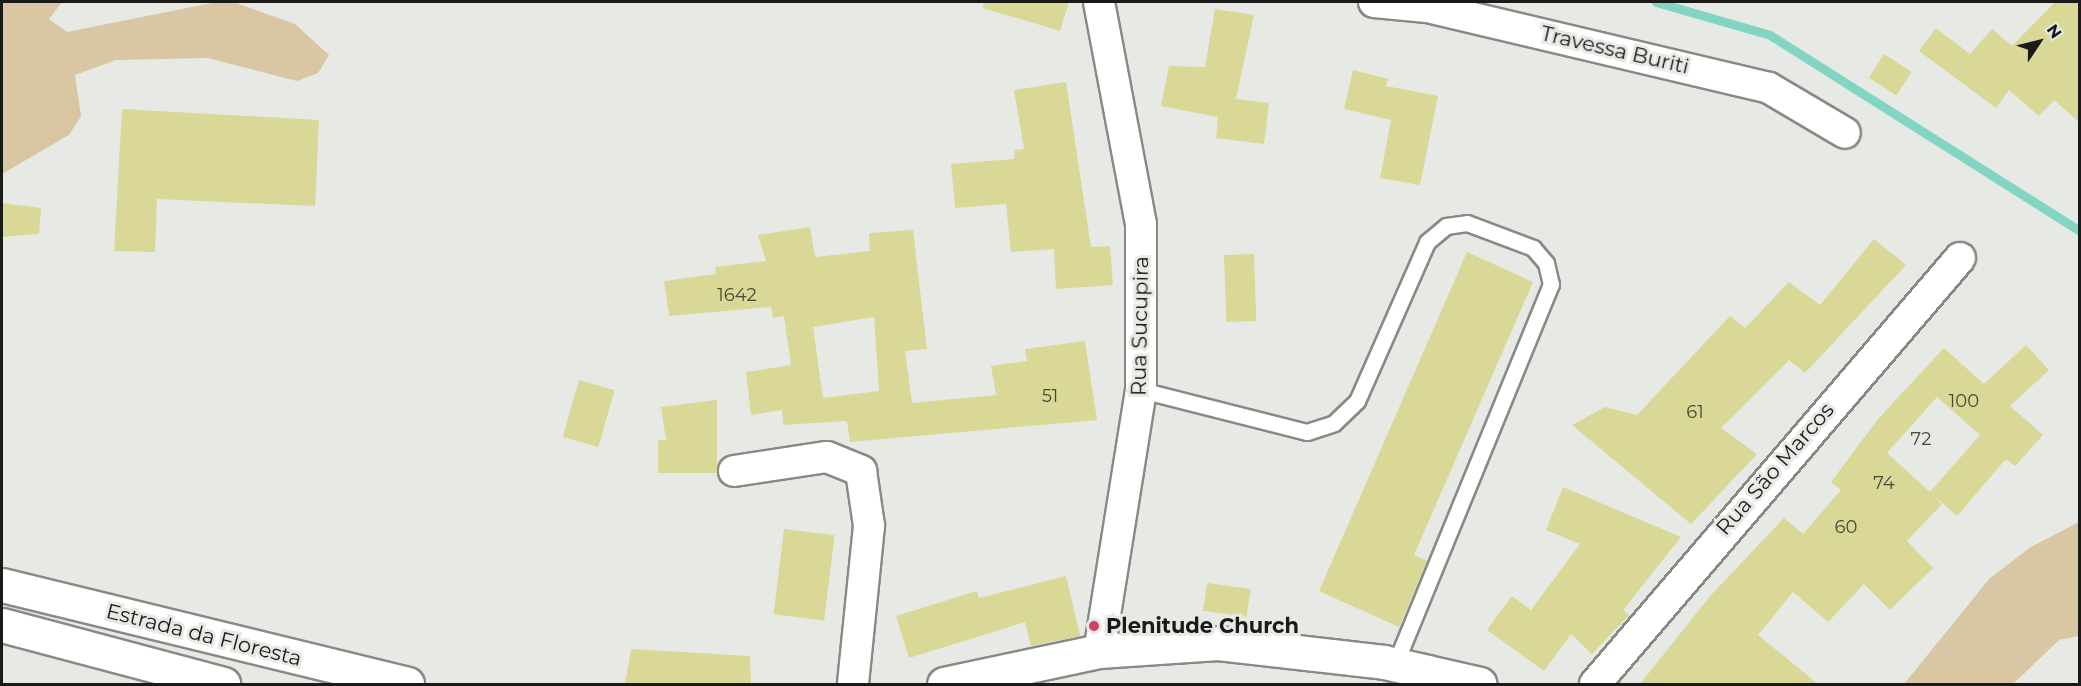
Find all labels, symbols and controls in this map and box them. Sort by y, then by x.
north arrow [2009,12,2069,72]
street label: Travessa Buriti [1538,21,1692,79]
text: N [2043,21,2066,42]
street label: Rua Sucupira [1126,256,1154,396]
house number: 1642 [717,284,757,306]
house number: 51 [1042,385,1058,407]
house number: 100 [1949,390,1979,412]
street label: Rua São Marcos [1711,398,1839,540]
house number: 61 [1686,401,1704,423]
house number: 72 [1911,428,1931,450]
house number: 74 [1873,472,1895,494]
house number: 60 [1835,516,1857,538]
street label: Estrada da Floresta [104,599,304,671]
place label: Plenitude Church [1106,613,1299,639]
marker: Plenitude Church [1087,619,1101,633]

